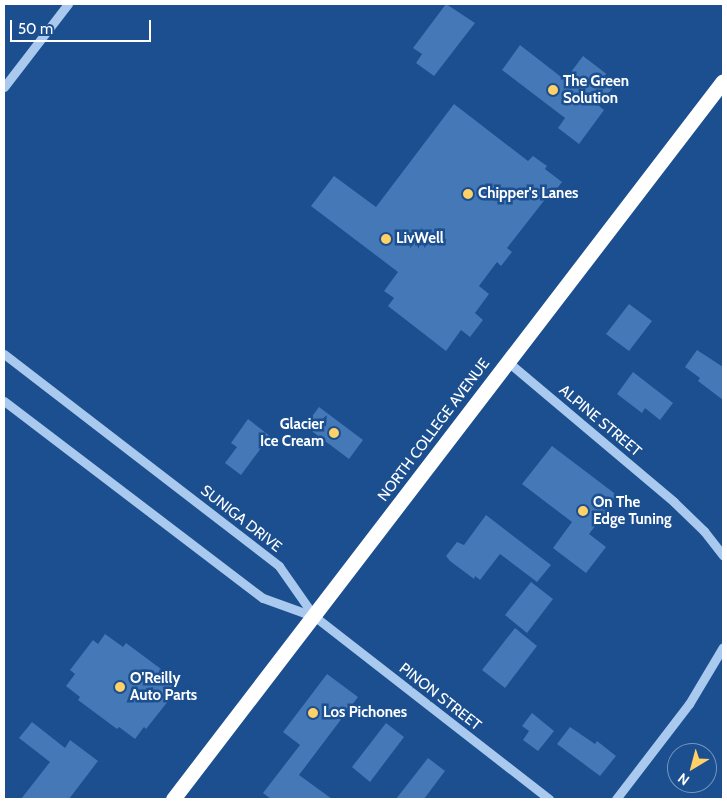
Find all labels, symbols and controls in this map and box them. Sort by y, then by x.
scale bar [12,10,154,42]
text: 50 m [18,20,53,38]
place label: The Green Solution [563,72,629,107]
marker: The Green Solution [547,84,559,96]
place label: Chipper's Lanes [478,185,578,203]
marker: Chipper's Lanes [462,188,474,200]
place label: LivWell [396,230,444,248]
marker: LivWell [380,233,392,245]
street label: NORTH COLLEGE AVENUE [374,355,494,505]
street label: ALPINE STREET [555,381,645,461]
place label: Glacier Ice Cream [260,415,324,450]
marker: Glacier Ice Cream [328,427,340,439]
street label: SUNIGA DRIVE [197,482,285,556]
place label: On The Edge Tuning [593,493,672,528]
marker: On The Edge Tuning [577,505,589,517]
street label: PINON STREET [396,659,484,735]
place label: O'Reilly Auto Parts [130,669,197,704]
marker: O'Reilly Auto Parts [114,681,126,693]
place label: Los Pichones [323,704,407,722]
marker: Los Pichones [307,707,319,719]
north arrow [667,743,717,793]
text: N [674,769,693,789]

